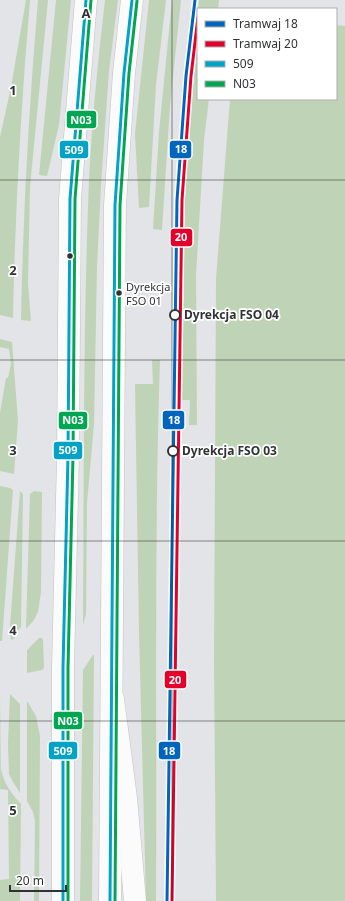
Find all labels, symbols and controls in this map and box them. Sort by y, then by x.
text: A [82,4,91,22]
legend [197,8,337,100]
text: Tramwaj 18 [233,15,298,32]
text: Tramwaj 20 [233,35,298,52]
text: 509 [233,55,254,72]
text: N03 [233,75,256,92]
text: 1 [9,81,17,99]
line badge: N03 [66,110,97,129]
text: N03 [70,112,92,127]
line badge: 509 [59,140,89,159]
line badge: 18 [169,140,192,159]
text: 18 [175,141,187,156]
text: 509 [65,142,83,157]
line badge: 20 [170,228,193,247]
text: 20 [175,229,187,244]
unlabelled marker [65,251,75,261]
text: 2 [9,261,17,279]
place label: Dyrekcja FSO 01 [126,279,170,308]
marker: Dyrekcja FSO 01 [114,288,124,298]
place label: Dyrekcja FSO 04 [184,306,279,323]
marker: Dyrekcja FSO 04 [169,309,181,321]
line badge: 18 [162,410,185,430]
line badge: N03 [58,411,88,430]
text: N03 [62,412,84,427]
text: 18 [168,412,180,427]
text: 3 [9,441,17,459]
line badge: 509 [53,441,83,460]
text: 509 [59,442,77,457]
place label: Dyrekcja FSO 03 [182,442,277,459]
marker: Dyrekcja FSO 03 [167,445,179,457]
text: 4 [9,621,17,639]
line badge: 20 [164,670,187,689]
text: 20 [169,672,181,687]
line badge: N03 [53,711,83,730]
text: N03 [57,713,79,728]
line badge: 509 [48,741,78,760]
line badge: 18 [158,741,181,760]
text: 509 [54,743,72,758]
text: 18 [163,743,175,758]
text: 5 [9,801,17,819]
scale bar [10,867,66,893]
text: 20 m [16,872,44,889]

